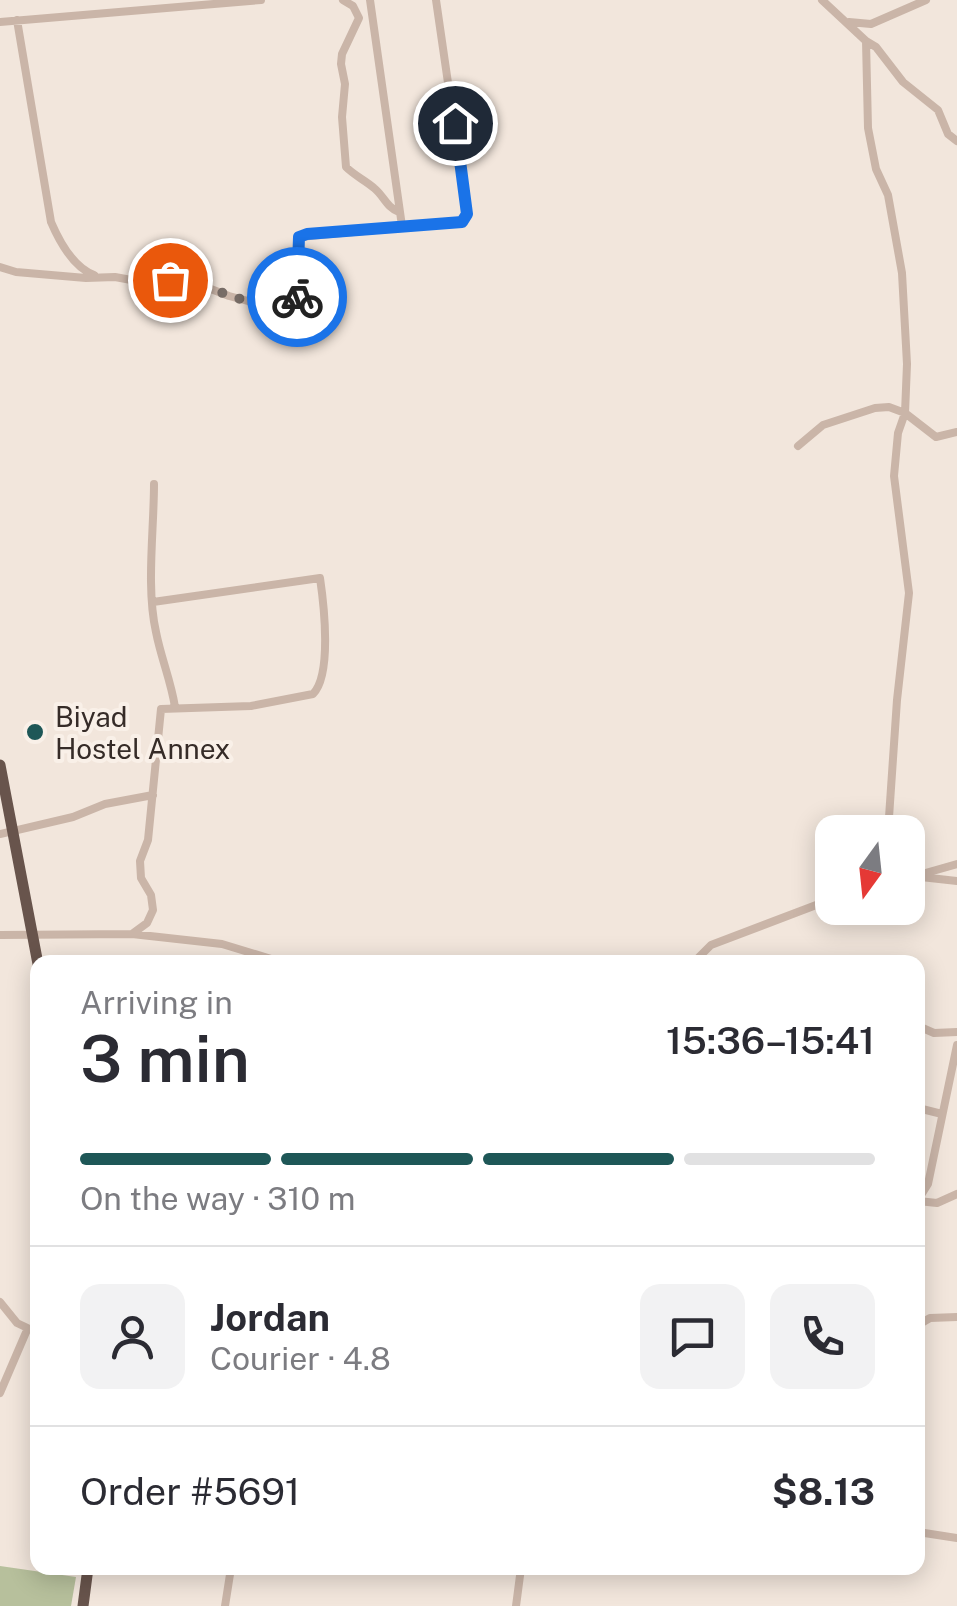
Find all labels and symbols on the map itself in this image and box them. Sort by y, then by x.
pin [413,81,498,166]
pin [128,238,213,323]
courier [247,247,347,347]
place label: Biyad Hostel Annex [55,700,230,765]
marker: Biyad Hostel Annex [24,721,46,743]
north arrow [815,815,925,925]

